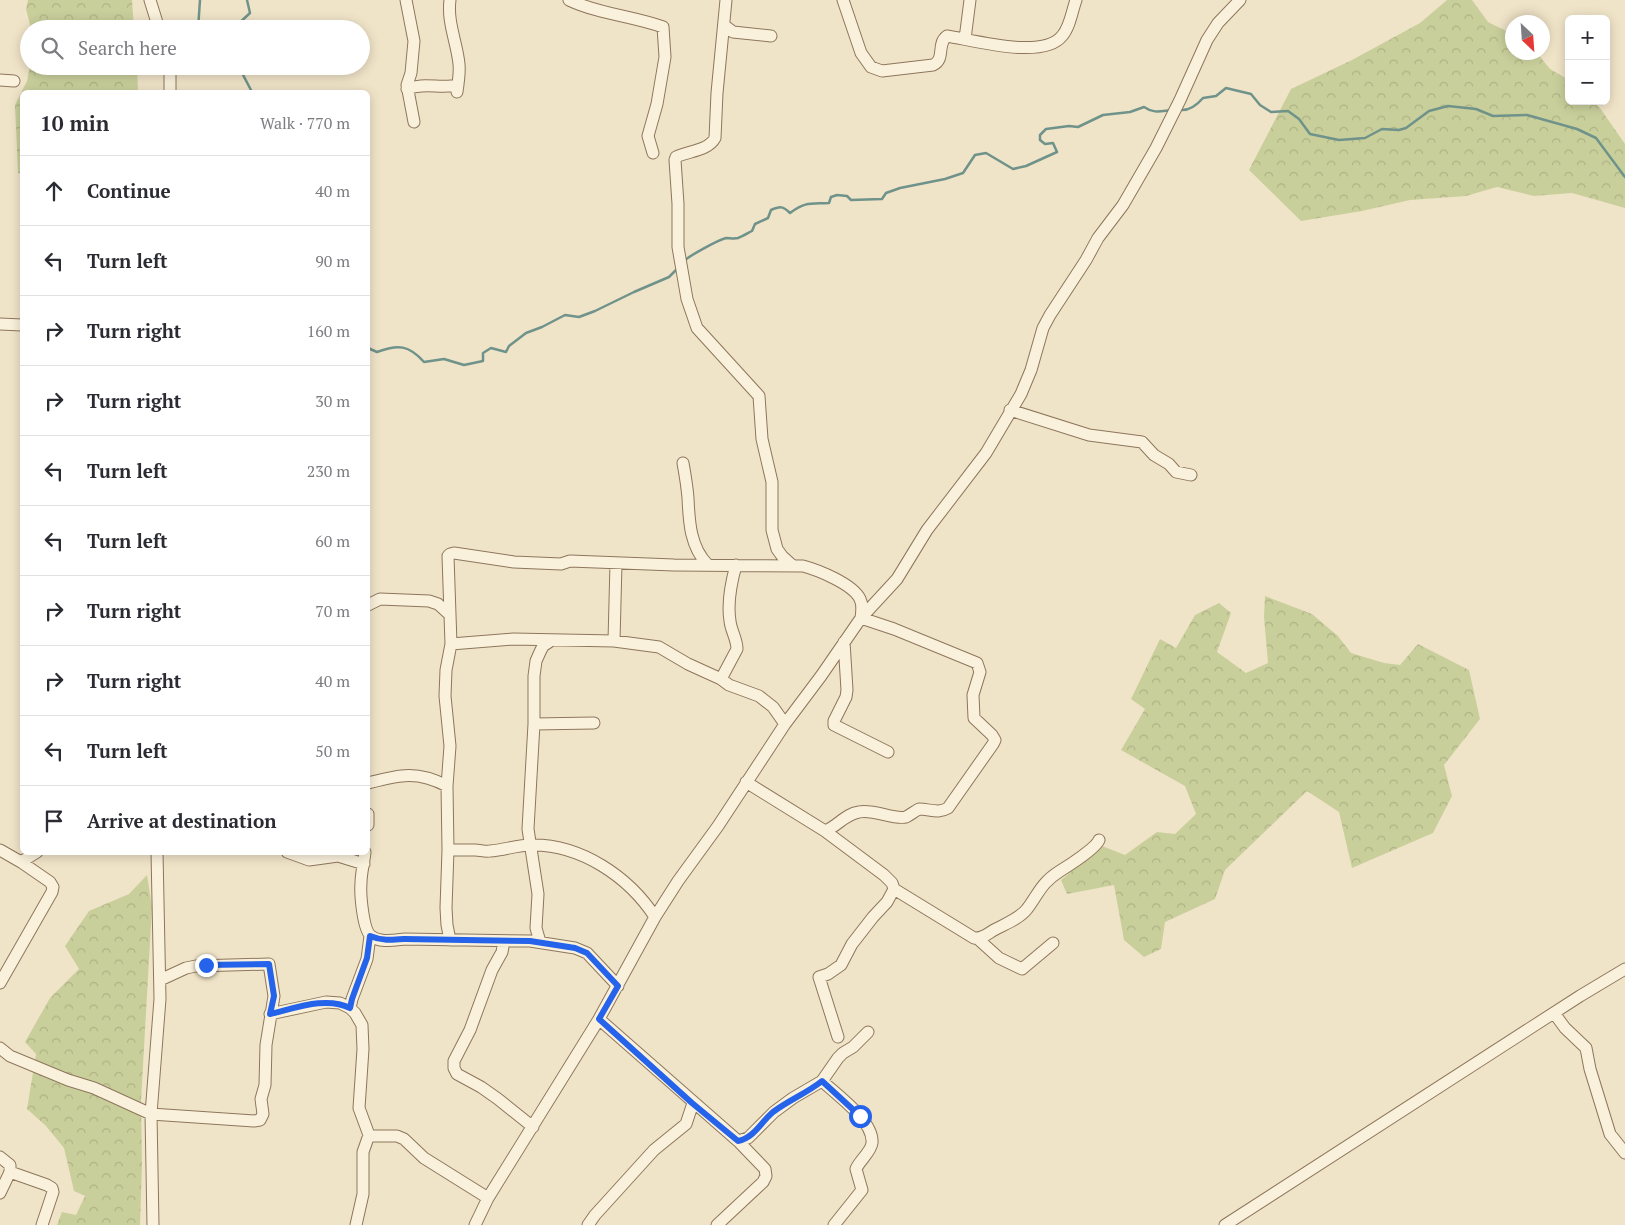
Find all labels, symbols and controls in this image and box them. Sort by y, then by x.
north arrow [1505,15,1550,60]
map controls [1565,15,1610,105]
button: + [1565,15,1610,60]
search box [20,20,370,75]
icon: search [38,34,66,62]
text: Search here [78,35,177,60]
button: − [1565,60,1610,105]
text: 10 min [40,109,109,137]
text: Walk · 770 m [260,112,350,134]
icon: ahead [40,177,68,205]
text: Continue [87,178,171,203]
text: 40 m [315,180,350,202]
icon: left [40,247,68,275]
text: Turn left [87,248,168,273]
text: 90 m [315,250,350,272]
icon: right [40,317,68,345]
text: Turn right [87,318,181,343]
text: 160 m [307,320,350,342]
icon: right [40,387,68,415]
text: Turn right [87,388,181,413]
text: 30 m [315,390,350,412]
icon: left [40,457,68,485]
text: Turn left [87,458,168,483]
text: 230 m [307,460,350,482]
icon: left [40,527,68,555]
text: Turn left [87,528,168,553]
text: 60 m [315,530,350,552]
icon: right [40,597,68,625]
text: Turn right [87,598,181,623]
text: 70 m [315,600,350,622]
icon: right [40,667,68,695]
text: Turn right [87,668,181,693]
text: 40 m [315,670,350,692]
icon: left [40,737,68,765]
text: Turn left [87,738,168,763]
text: 50 m [315,740,350,762]
icon: arrive [40,807,68,835]
text: Arrive at destination [87,808,276,833]
route end [195,954,218,977]
route start [849,1105,872,1128]

